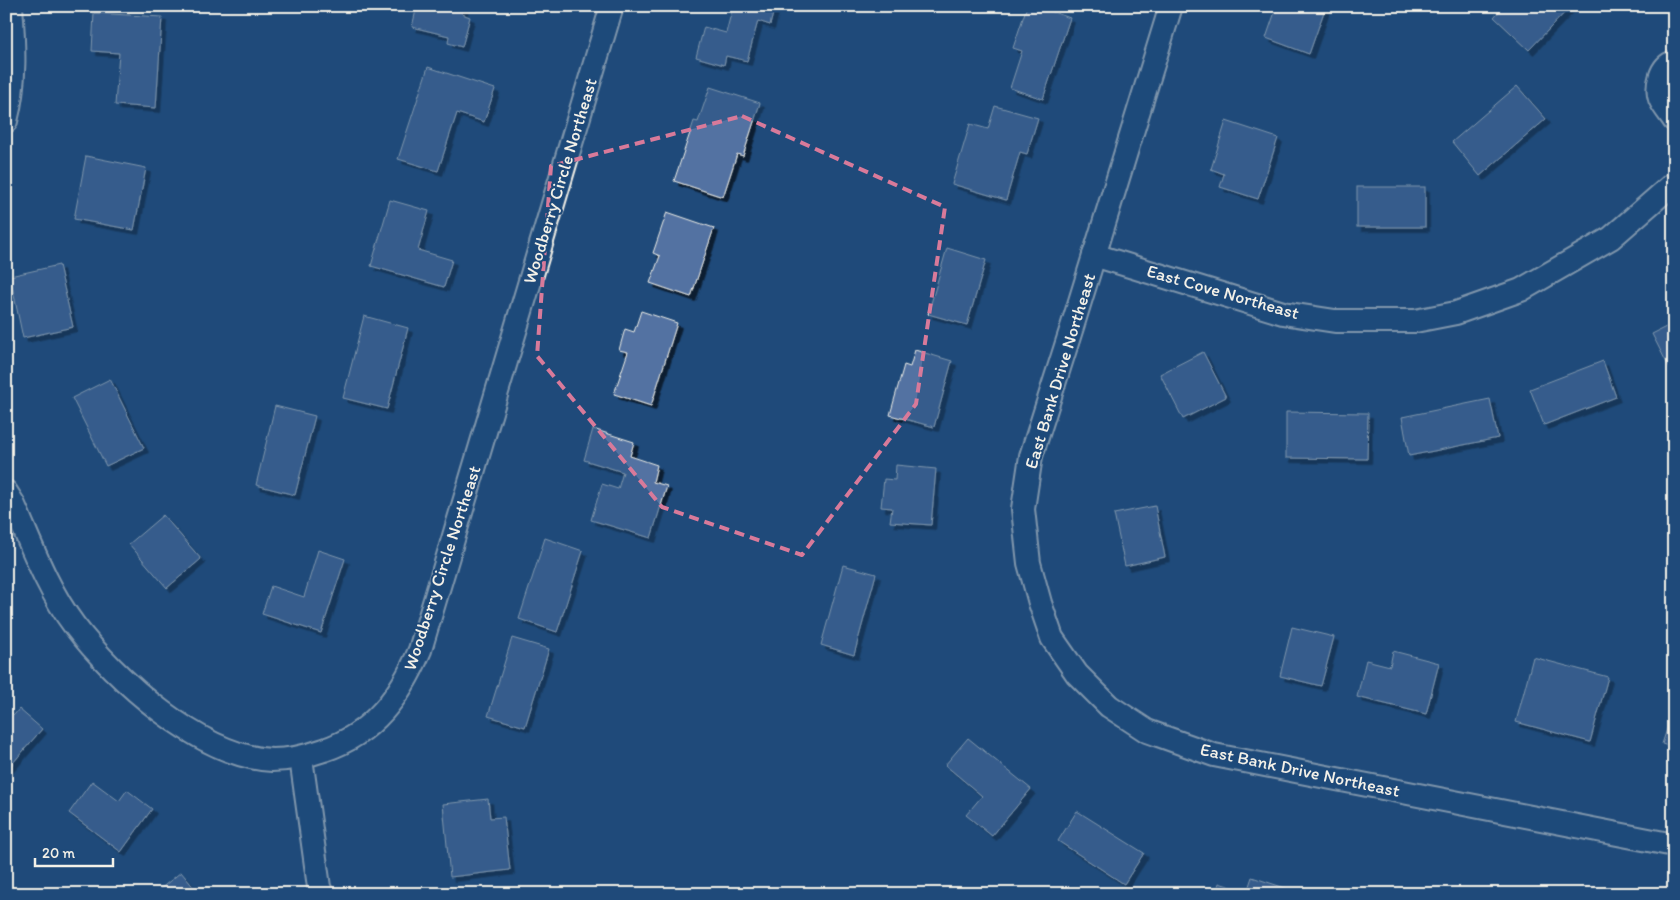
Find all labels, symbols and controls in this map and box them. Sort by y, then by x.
street label: Woodberry Circle Northeast [518,75,602,287]
street label: East Cove Northeast [1144,260,1302,324]
street label: East Bank Drive Northeast [1020,270,1100,471]
street label: Woodberry Circle Northeast [398,463,486,673]
street label: East Bank Drive Northeast [1198,738,1402,802]
scale bar [35,835,112,867]
text: 20 m [42,844,76,862]

